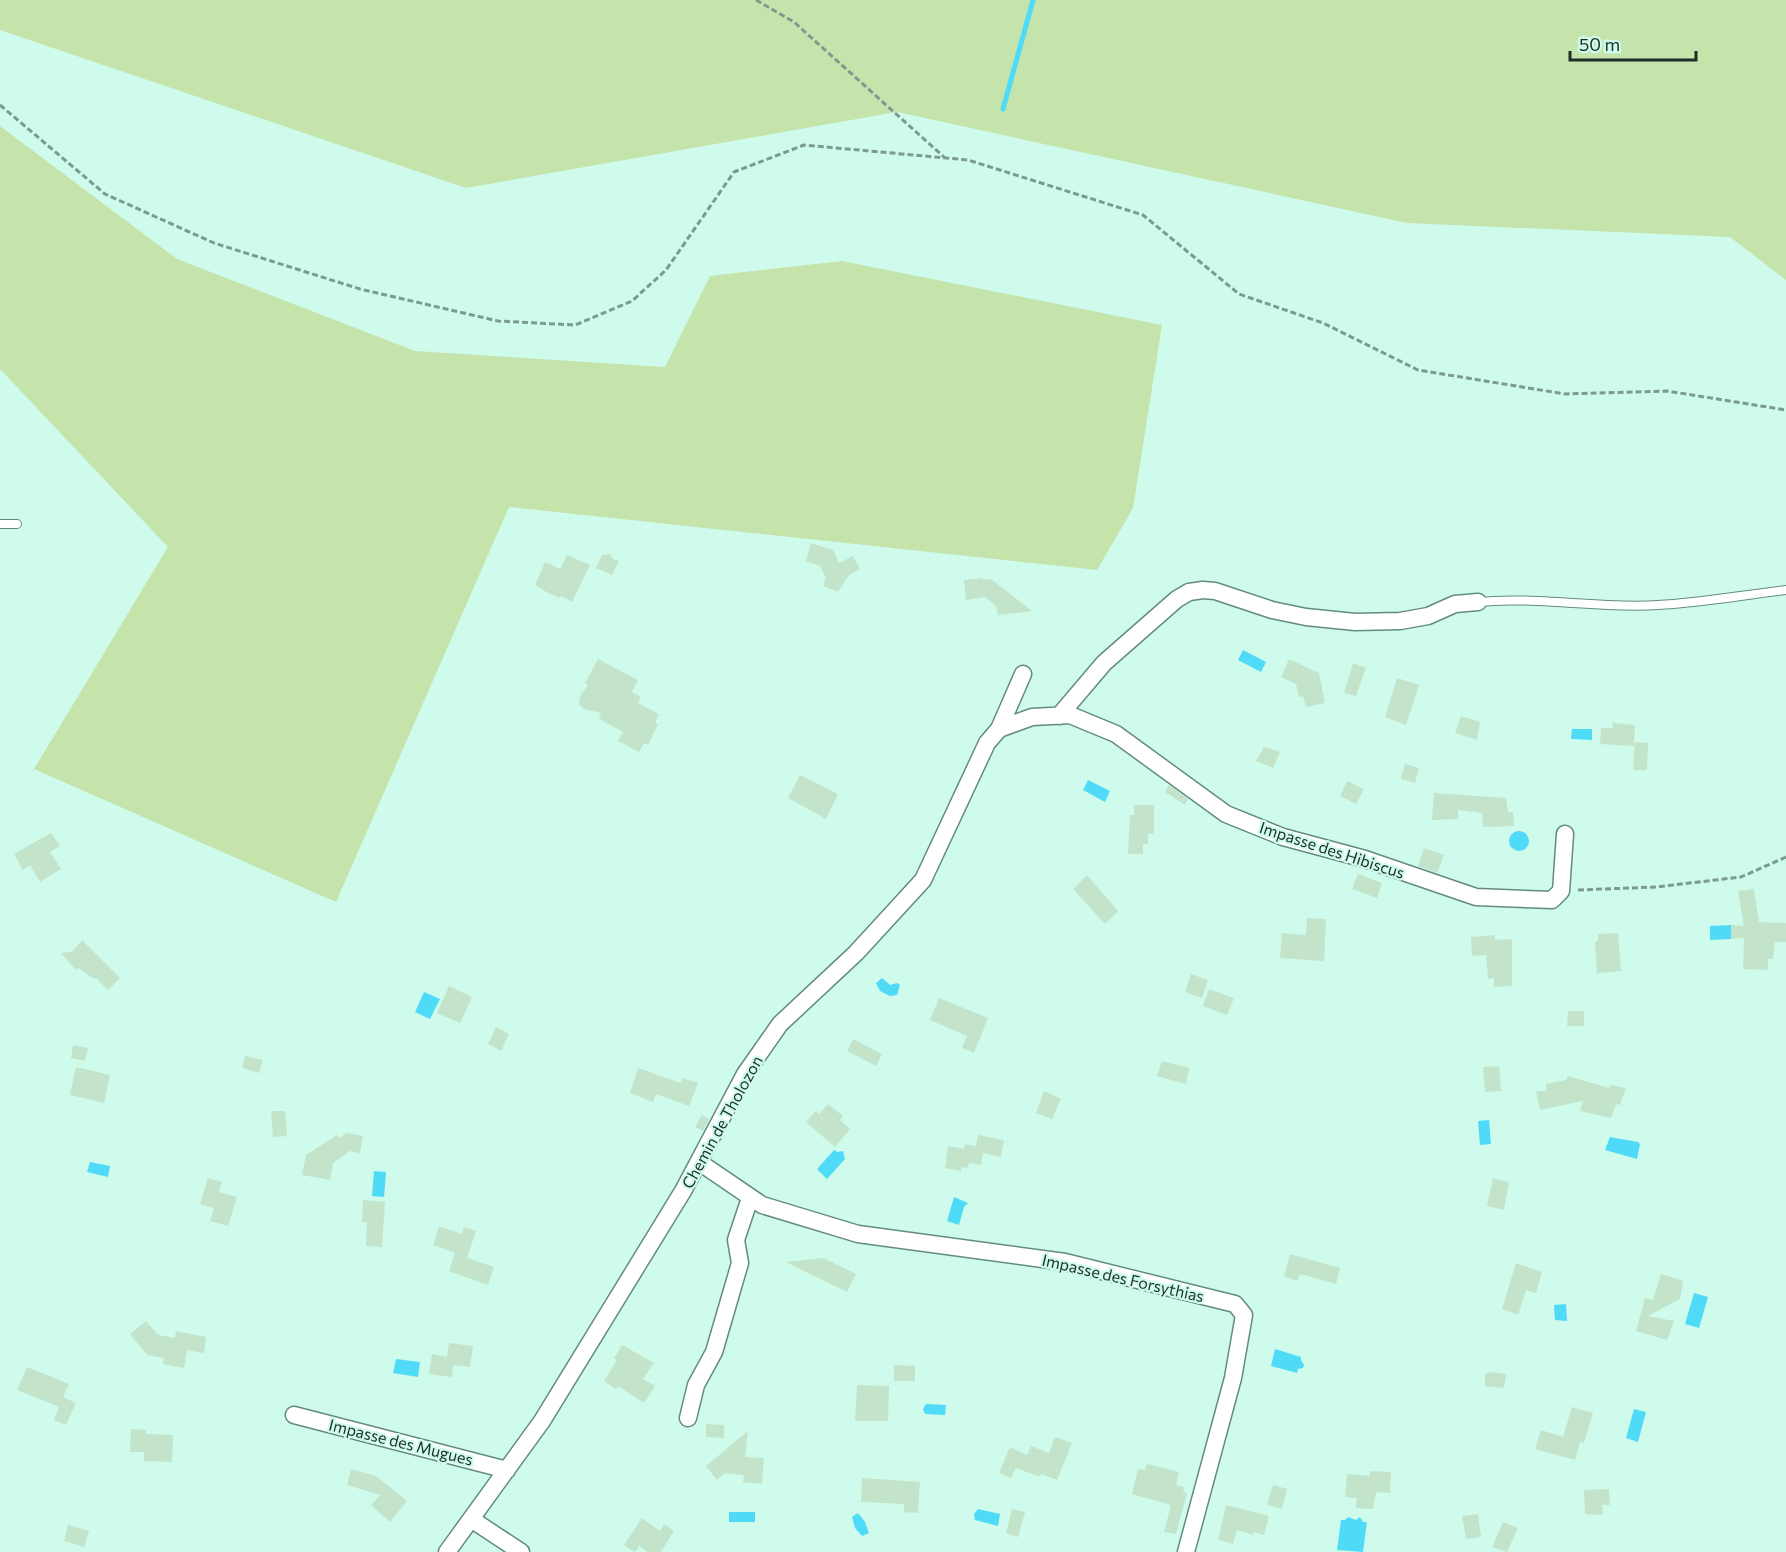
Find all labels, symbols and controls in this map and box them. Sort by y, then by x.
scale bar [1570,24,1696,62]
text: 50 m [1579,33,1620,55]
street label: Impasse des Hibiscus [1257,817,1407,882]
street label: Chemin de Tholozon [677,1052,766,1191]
street label: Impasse des Forsythias [1040,1250,1206,1305]
street label: Impasse des Mugues [327,1414,475,1469]

